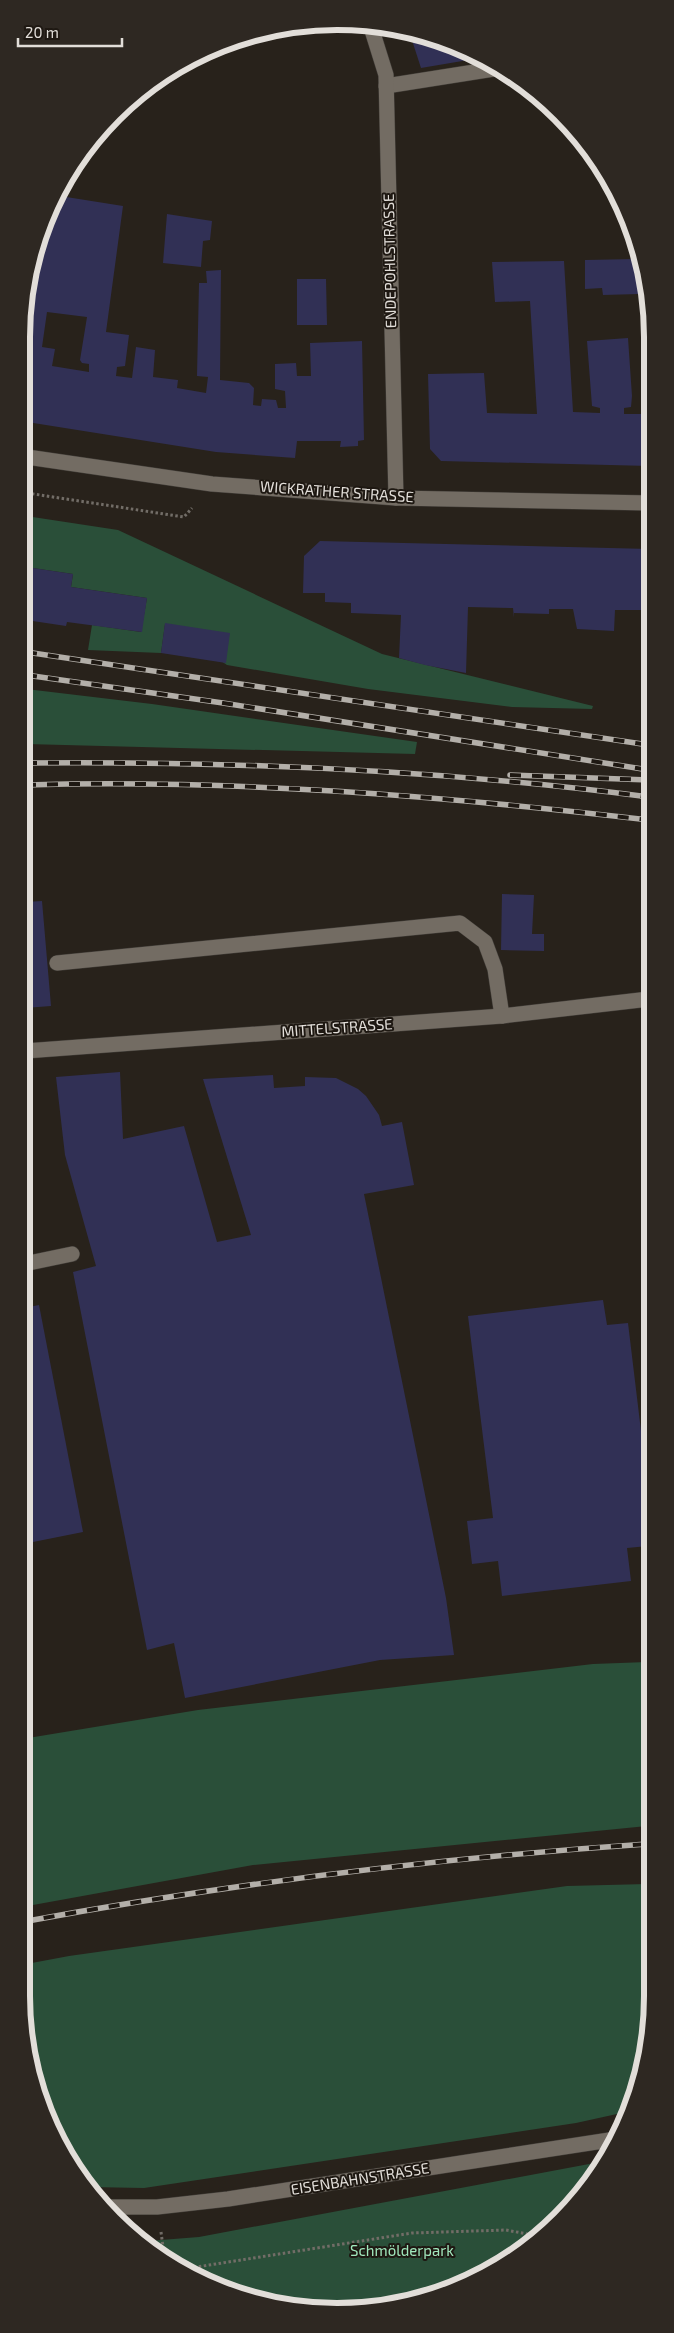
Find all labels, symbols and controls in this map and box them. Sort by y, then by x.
scale bar [18,15,121,47]
text: 20 m [25,23,59,41]
street label: ENDEPOHLSTRASSE [379,193,399,329]
street label: WICKRATHER STRASSE [260,477,415,505]
street label: MITTELSTRASSE [281,1014,393,1040]
street label: EISENBAHNSTRASSE [289,2158,430,2198]
park label: Schmölderpark [350,2241,454,2259]

